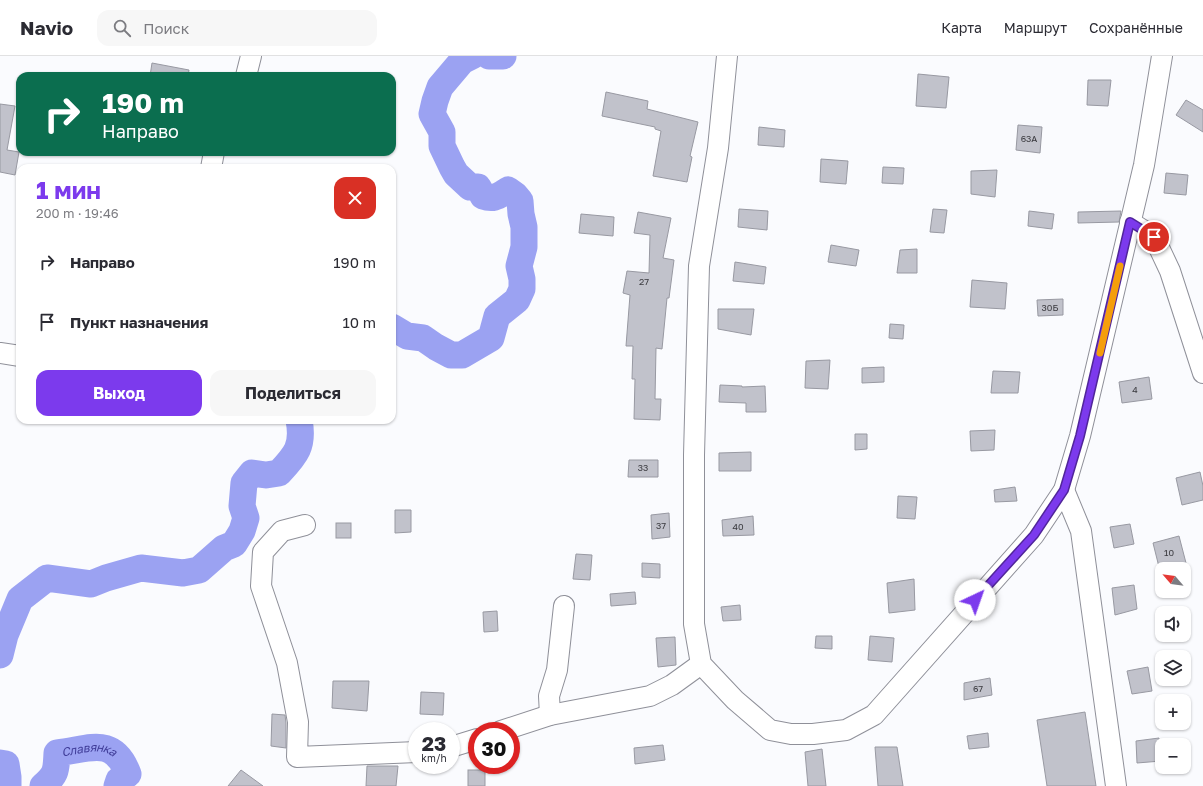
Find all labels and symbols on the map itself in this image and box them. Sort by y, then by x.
house number: 63А [1021,133,1037,144]
pin [1137,220,1171,254]
house number: 27 [639,276,649,287]
house number: 30Б [1042,302,1058,313]
house number: 4 [1132,384,1138,395]
house number: 33 [638,462,648,473]
house number: 37 [656,520,666,531]
house number: 40 [732,521,744,532]
house number: 10 [1164,547,1174,558]
north arrow [1155,562,1191,598]
position arrow [954,579,996,621]
house number: 67 [973,683,983,694]
speed limit sign: 30 [468,722,520,774]
water label: Славянка [60,739,121,760]

